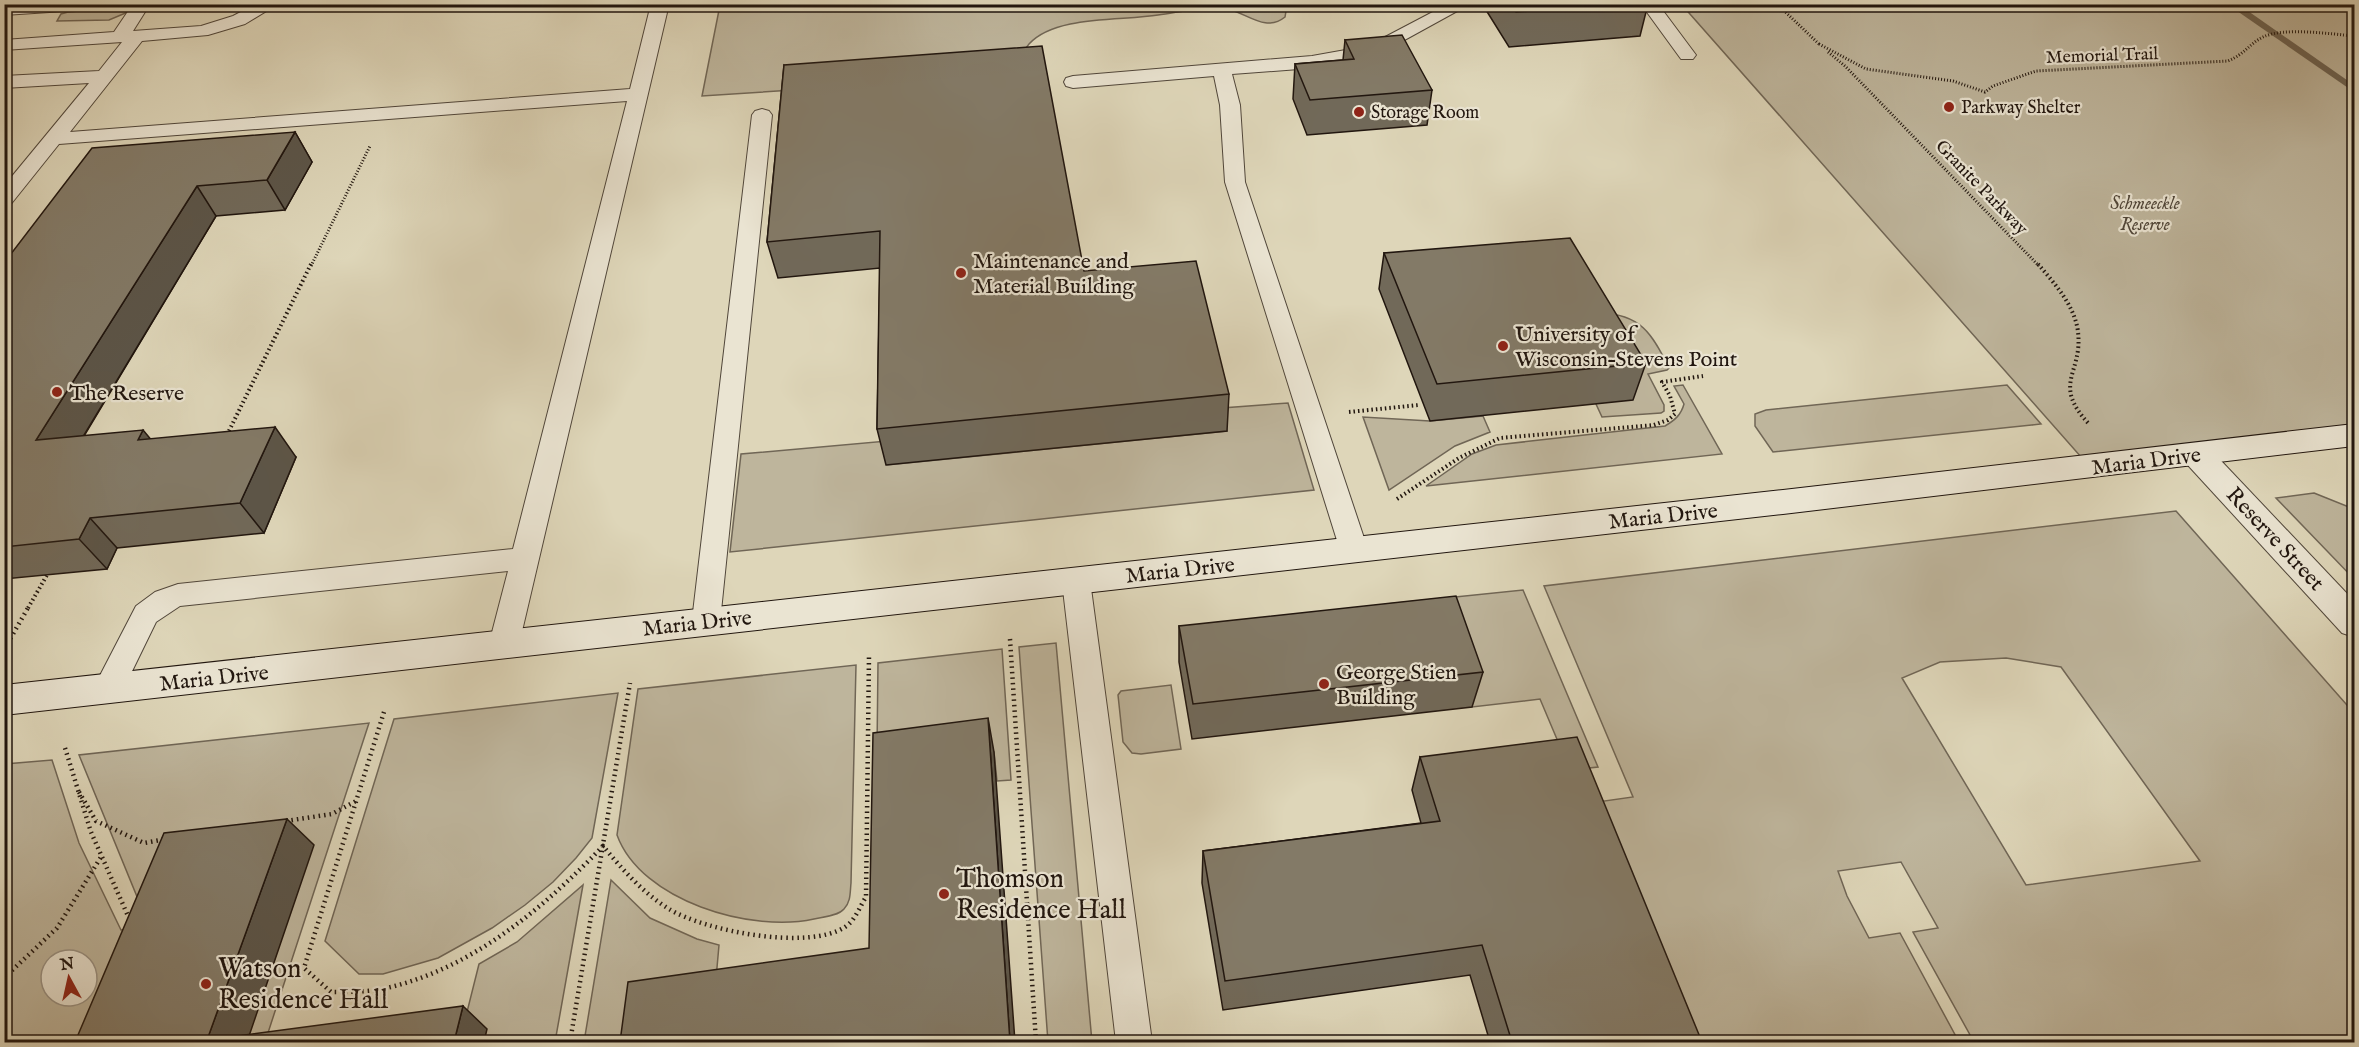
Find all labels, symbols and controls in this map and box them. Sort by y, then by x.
street label: Memorial Trail [2045,43,2159,70]
place label: Parkway Shelter [1961,97,2081,120]
marker: Parkway Shelter [1942,100,1956,114]
place label: Storage Room [1371,102,1479,125]
marker: Storage Room [1352,105,1366,119]
street label: Granite Parkway [1930,136,2032,241]
park label: Schmeeckle Reserve [2110,193,2180,237]
place label: Maintenance and Material Building [973,248,1135,301]
marker: Maintenance and Material Building [954,266,968,280]
place label: University of Wisconsin–Stevens Point [1515,321,1738,374]
marker: University of Wisconsin–Stevens Point [1496,339,1510,353]
place label: The Reserve [69,380,184,408]
marker: The Reserve [50,385,64,399]
street label: Maria Drive [2090,441,2202,483]
street label: Reserve Street [2219,482,2330,597]
street label: Maria Drive [1607,497,1719,537]
street label: Maria Drive [1124,551,1236,591]
street label: Maria Drive [641,604,753,644]
street label: Maria Drive [158,659,270,699]
place label: George Stien Building [1336,659,1457,712]
marker: George Stien Building [1317,677,1331,691]
place label: Thomson Residence Hall [956,863,1127,928]
marker: Thomson Residence Hall [937,887,951,901]
north arrow [39,948,99,1008]
place label: Watson Residence Hall [218,953,389,1018]
text: N [58,954,76,976]
marker: Watson Residence Hall [199,977,213,991]

